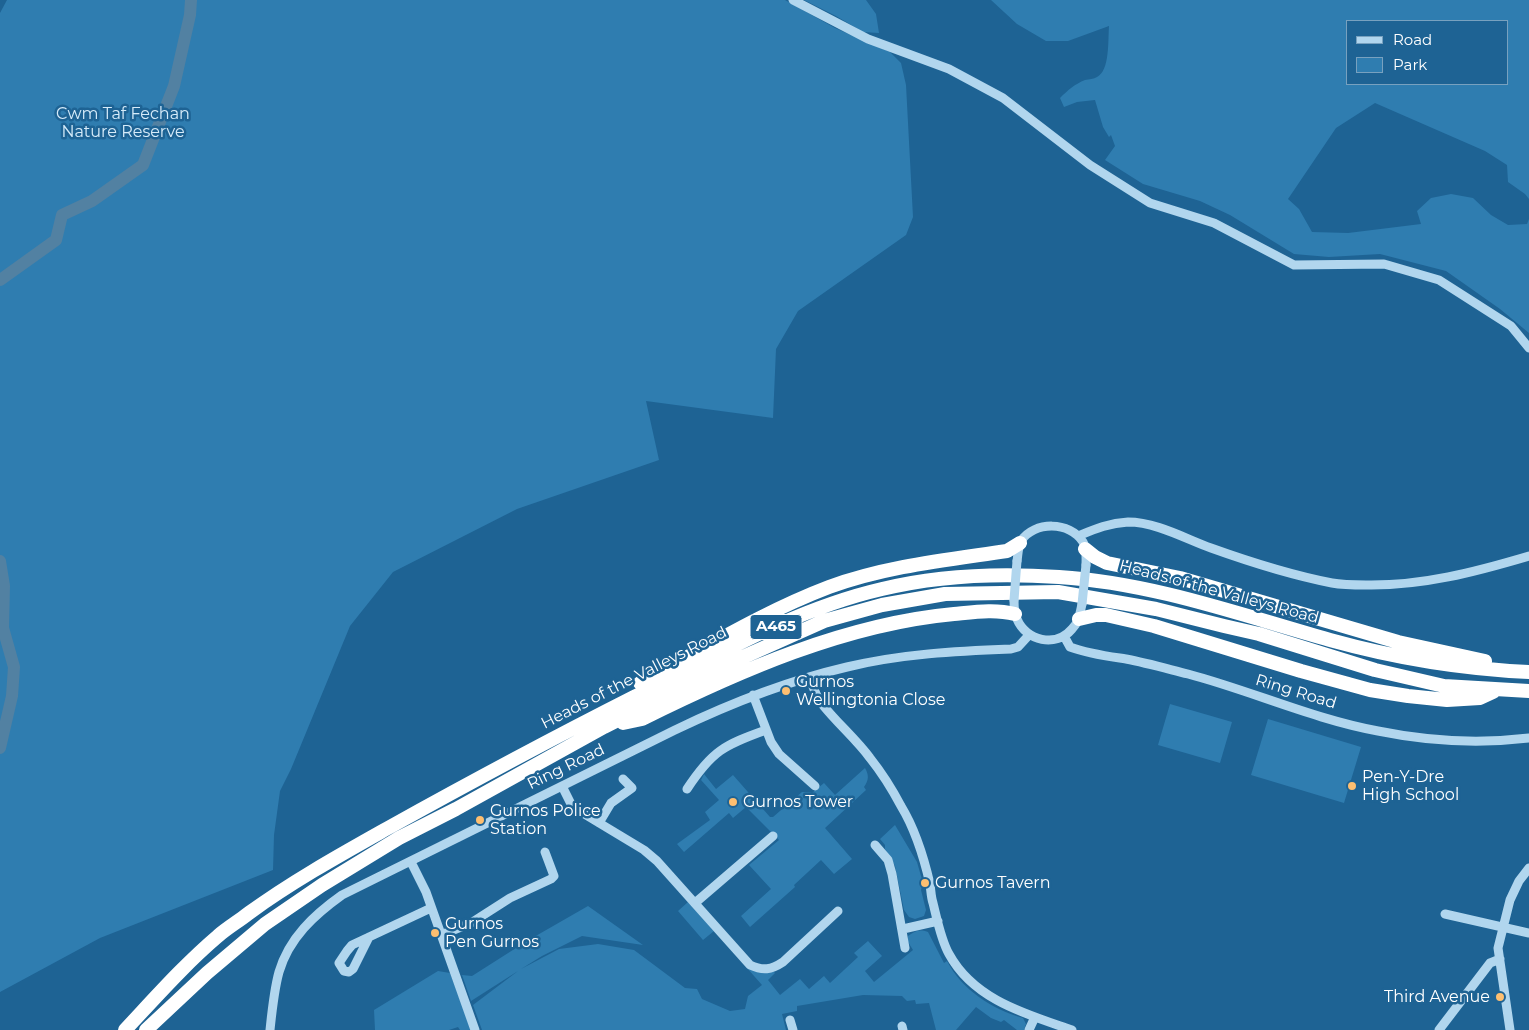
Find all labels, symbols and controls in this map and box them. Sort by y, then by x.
legend [1346,20,1509,85]
text: Road [1393,30,1432,49]
text: Park [1393,55,1427,74]
park label: Cwm Taf Fechan Nature Reserve [56,104,190,142]
street label: Heads of the Valleys Road [1117,556,1321,628]
road number: A465 [750,614,802,640]
street label: Heads of the Valleys Road [538,623,730,733]
street label: Ring Road [1253,671,1339,713]
place label: Gurnos Wellingtonia Close [796,672,945,710]
marker: Gurnos Wellingtonia Close [780,685,792,697]
street label: Ring Road [524,740,608,794]
place label: Pen-Y-Dre High School [1362,767,1459,805]
marker: Pen-Y-Dre High School [1346,780,1358,792]
place label: Gurnos Tower [743,792,853,812]
marker: Gurnos Tower [727,796,739,808]
place label: Gurnos Police Station [490,801,601,839]
marker: Gurnos Police Station [474,814,486,826]
place label: Gurnos Tavern [935,873,1050,893]
marker: Gurnos Tavern [919,877,931,889]
place label: Gurnos Pen Gurnos [445,914,539,952]
marker: Gurnos Pen Gurnos [429,927,441,939]
place label: Third Avenue [1384,987,1490,1007]
marker: Third Avenue [1494,991,1506,1003]

